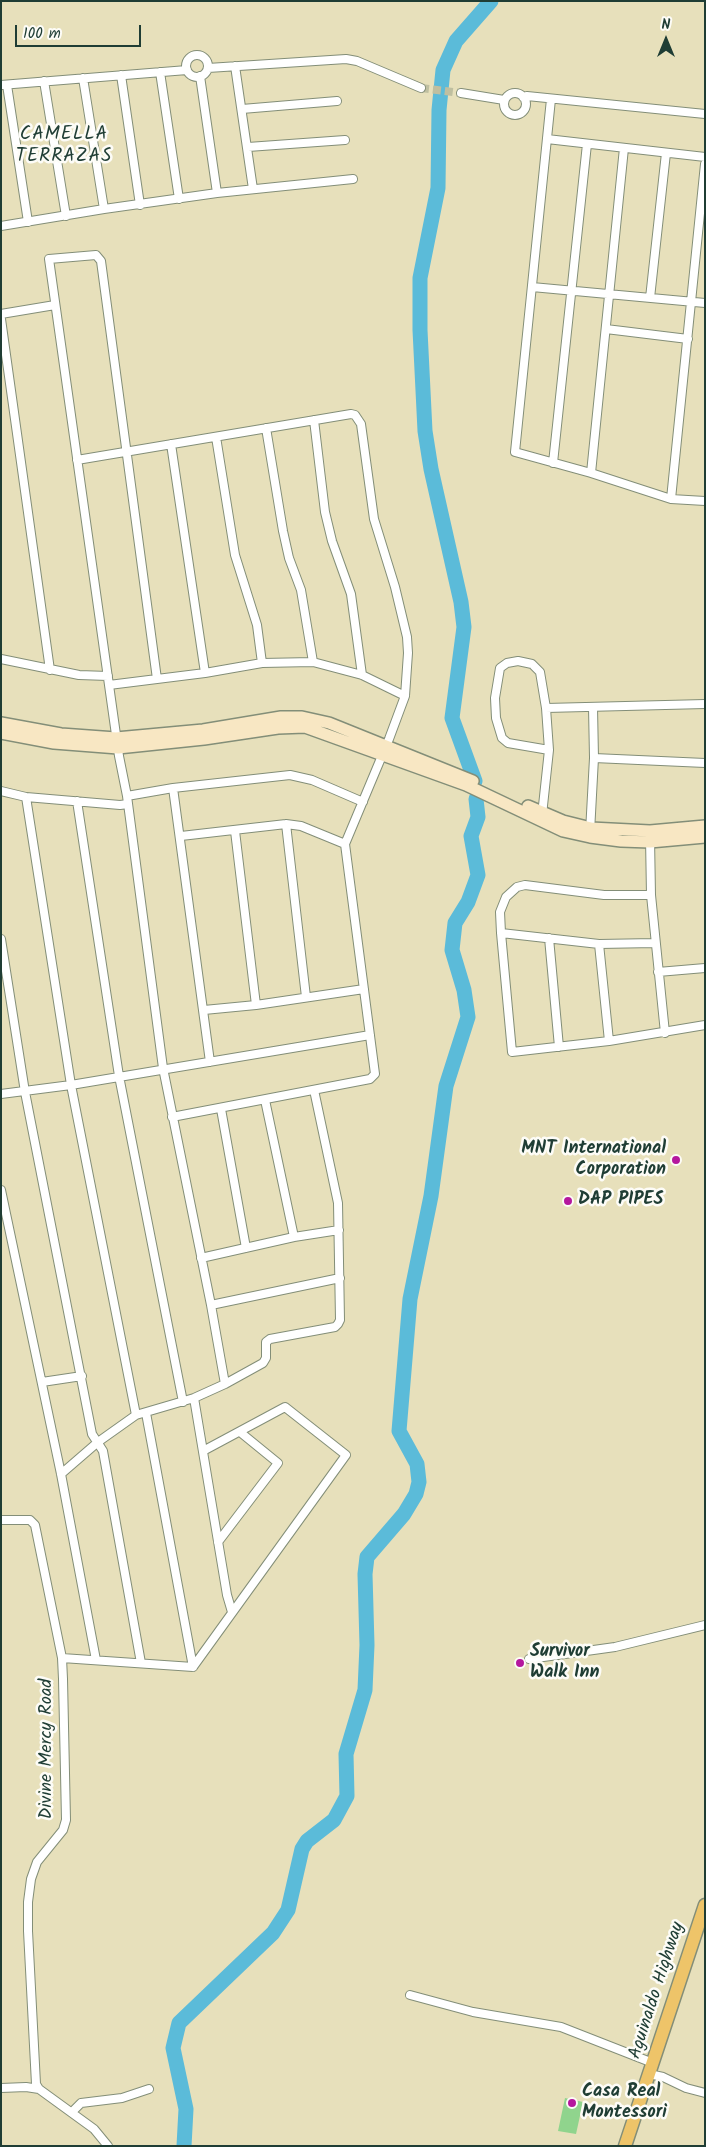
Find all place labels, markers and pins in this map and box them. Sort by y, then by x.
place label: MNT International Corporation [521,1139,666,1182]
marker: MNT International Corporation [670,1154,682,1166]
place label: DAP PIPES [578,1190,663,1212]
marker: DAP PIPES [562,1195,574,1207]
place label: Survivor Walk Inn [530,1642,599,1685]
marker: Survivor Walk Inn [514,1657,526,1669]
place label: Casa Real Montessori [582,2082,667,2124]
marker: Casa Real Montessori [566,2097,578,2109]

